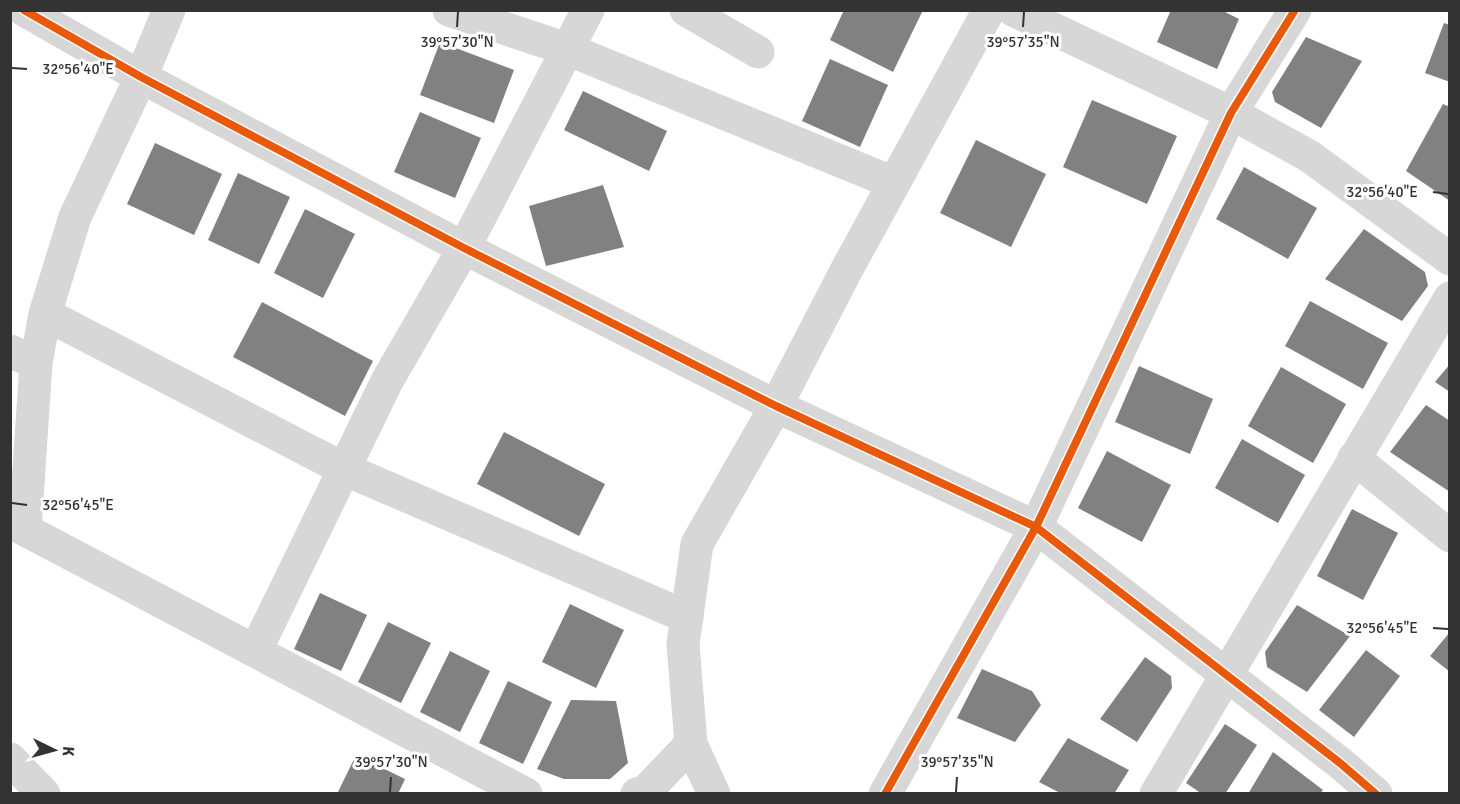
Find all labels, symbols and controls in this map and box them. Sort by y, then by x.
text: 39°57'30"N [420,33,494,51]
text: 39°57'35"N [986,33,1060,51]
text: 32°56'40"E [42,60,114,78]
text: 32°56'40"E [1346,183,1418,201]
text: 32°56'45"E [42,496,114,514]
text: 32°56'45"E [1346,619,1418,637]
north arrow [24,720,84,780]
text: K [58,745,78,757]
text: 39°57'30"N [354,753,428,771]
text: 39°57'35"N [920,753,994,771]

